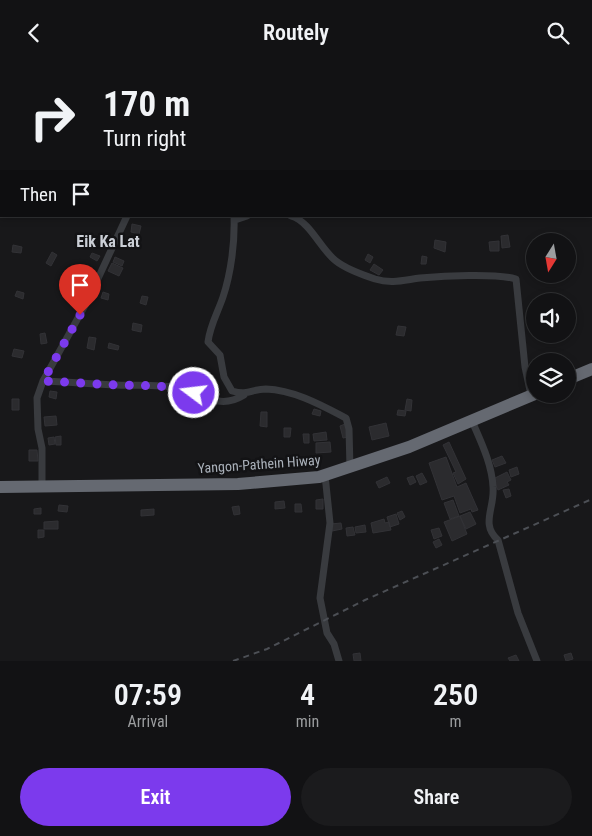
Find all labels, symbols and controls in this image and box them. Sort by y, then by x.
icon: back [20,19,48,47]
icon: search [544,19,572,47]
text: Routely [263,20,329,45]
text: 170 m [103,84,190,125]
icon: right [20,85,85,150]
text: Turn right [103,126,186,151]
icon: arrive [67,180,95,208]
text: Then [20,183,57,206]
district label: Eik Ka Lat [76,232,140,251]
north arrow [526,233,576,283]
map controls [526,233,576,403]
pin [59,264,101,315]
icon: arrive [66,271,94,299]
button: sound [526,293,576,343]
button: layers [526,353,576,403]
position arrow [167,366,219,418]
street label: Yangon-Pathein Hiway [197,452,321,476]
text: 07:59 [114,677,182,712]
text: 4 [300,677,315,712]
text: 250 [433,677,478,712]
text: Arrival [128,712,168,731]
text: min [296,712,319,731]
text: m [450,712,462,731]
button: Exit [20,768,291,826]
button: Share [301,768,572,826]

